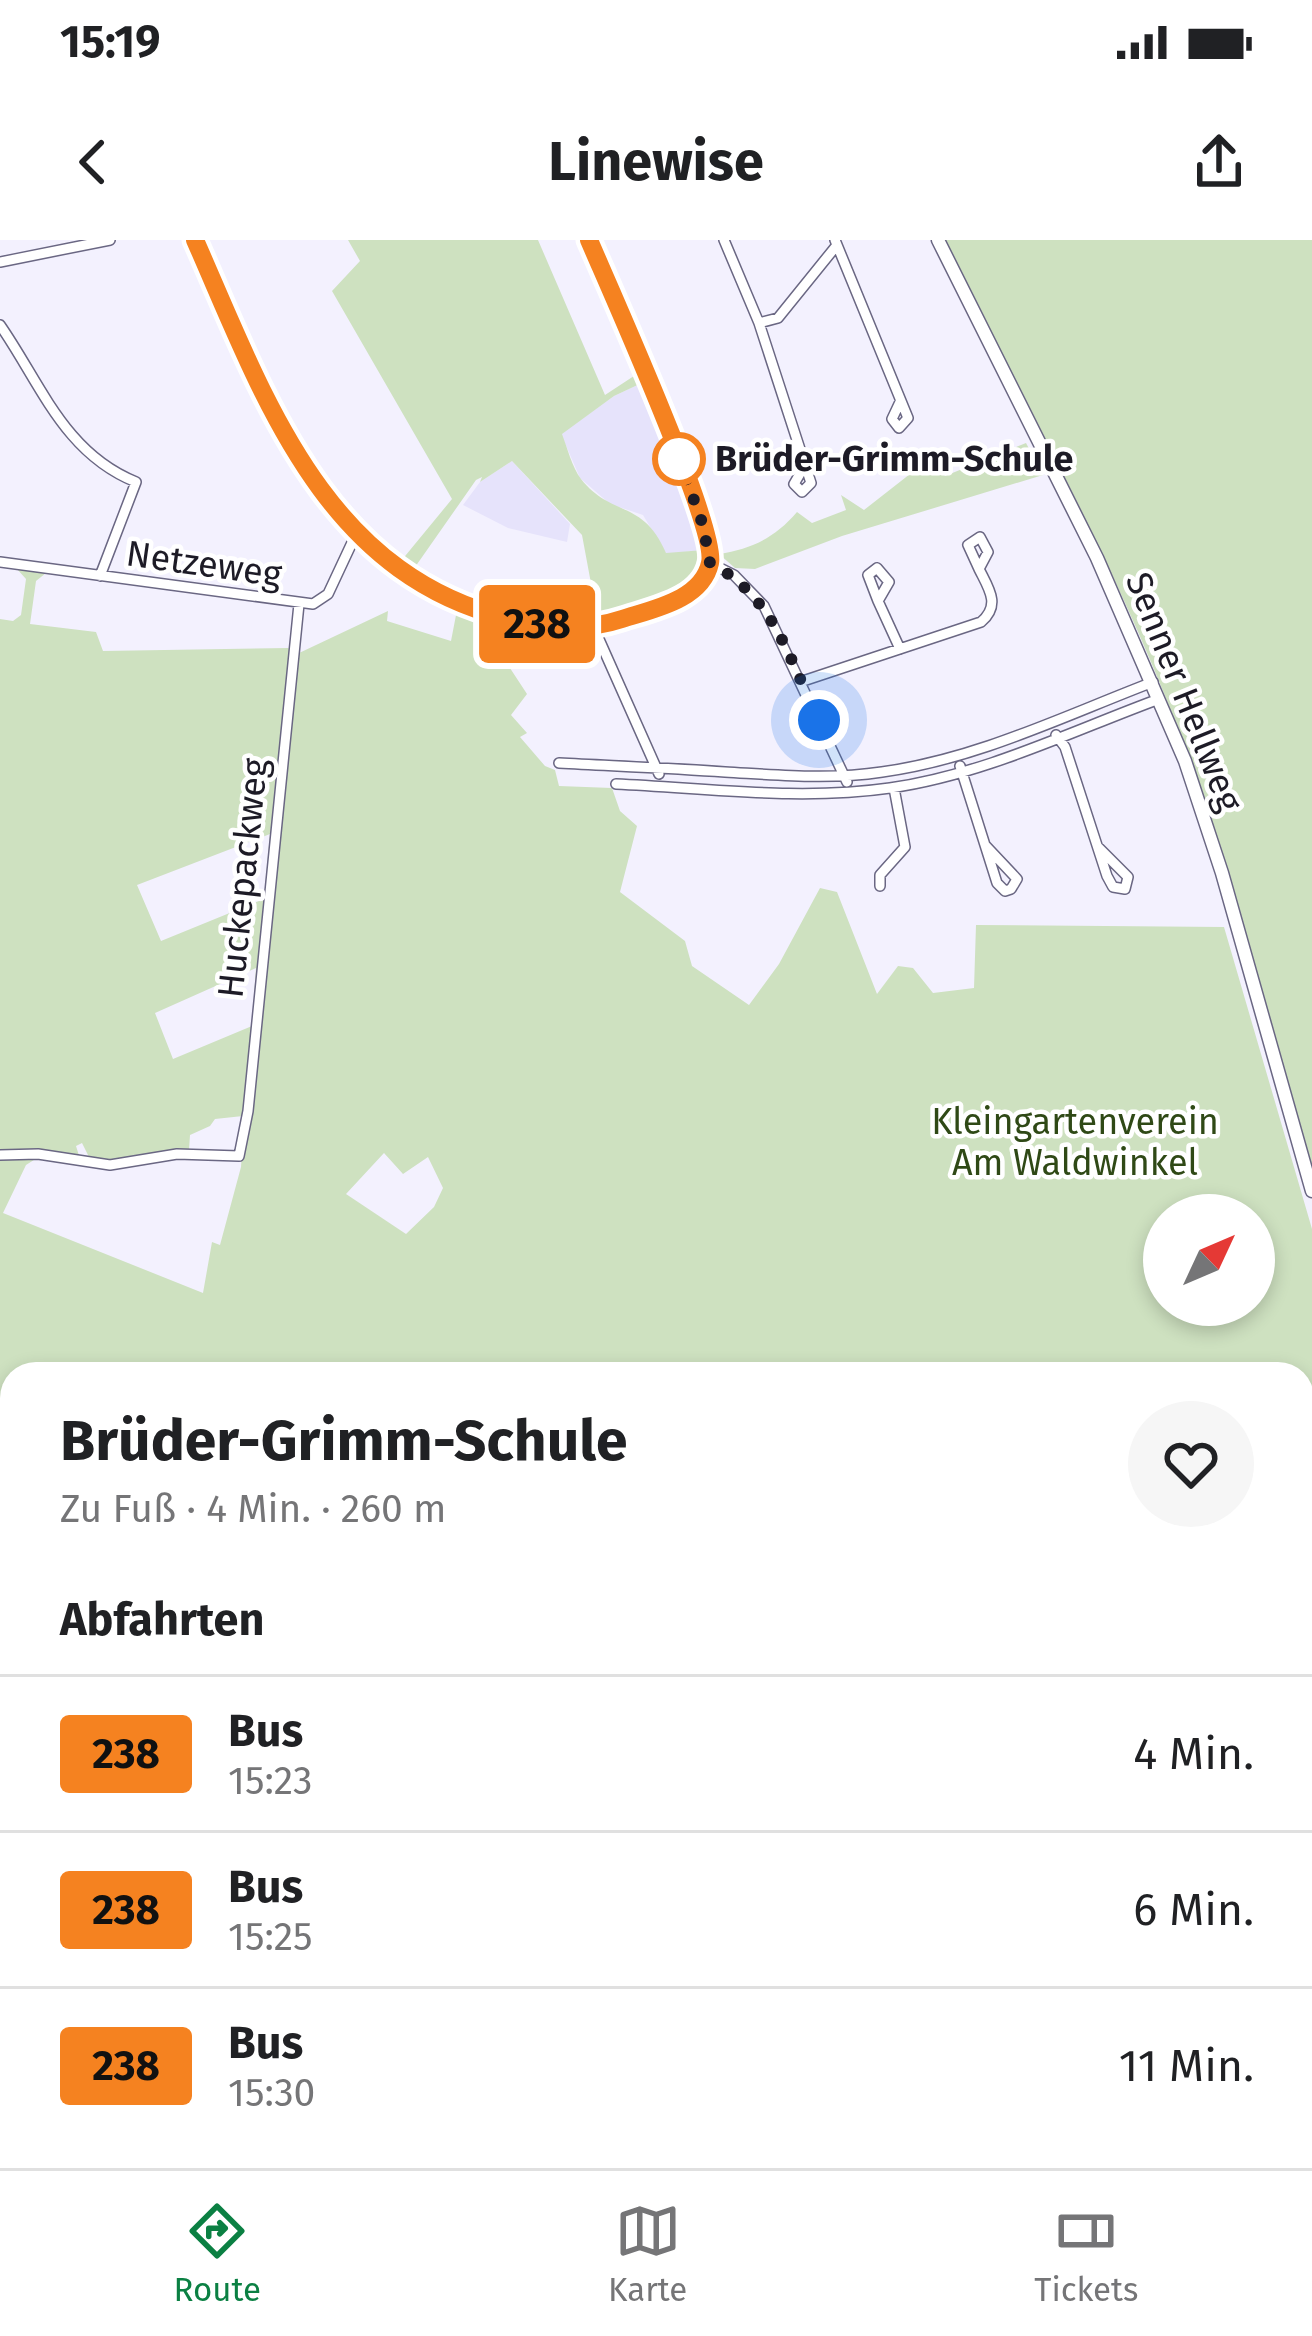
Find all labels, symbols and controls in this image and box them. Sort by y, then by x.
text: 15:19 [60,15,160,69]
icon: back [60,129,126,195]
icon: share [1186,129,1252,195]
text: Linewise [548,130,764,194]
marker: Brüder-Grimm-Schule [654,434,704,484]
place label: Brüder-Grimm-Schule [715,437,1073,481]
street label: Netzeweg [123,531,285,597]
street label: Senner Hellweg [1116,566,1252,818]
line badge: 238 [468,585,606,663]
text: 238 [503,599,571,649]
your location [789,690,849,750]
street label: Huckepackweg [209,756,277,1000]
park label: Kleingartenverein Am Waldwinkel [931,1100,1219,1185]
north arrow [1143,1194,1275,1326]
map controls [1143,1194,1275,1326]
button: heart [1128,1401,1254,1527]
text: Brüder-Grimm-Schule [60,1407,627,1475]
text: Zu Fuß · 4 Min. · 260 m [60,1486,446,1532]
text: Abfahrten [60,1593,264,1647]
text: Bus [228,1704,303,1758]
text: 4 Min. [1133,1727,1254,1781]
text: 238 [92,1729,160,1779]
text: 15:23 [228,1758,312,1804]
text: Bus [228,1860,303,1914]
text: 6 Min. [1133,1883,1254,1937]
text: 238 [92,1885,160,1935]
text: 15:25 [228,1914,313,1960]
text: Bus [228,2016,303,2070]
text: 11 Min. [1119,2039,1254,2093]
text: 238 [92,2041,160,2091]
text: 15:30 [228,2070,315,2116]
tab: Route [174,2198,261,2310]
tab: Karte [608,2198,687,2310]
tab: Tickets [1034,2198,1138,2310]

